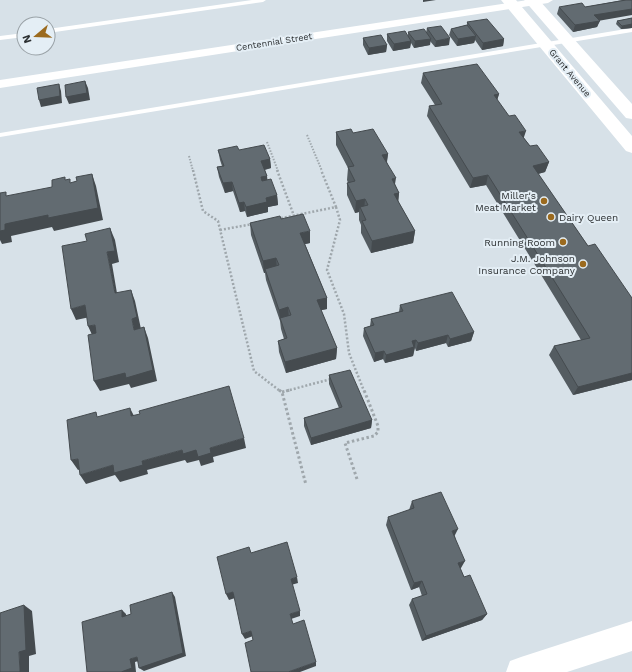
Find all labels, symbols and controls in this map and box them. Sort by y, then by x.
north arrow [16,16,56,56]
street label: Centennial Street [235,31,313,53]
text: N [20,33,34,45]
street label: Grant Avenue [547,47,593,99]
place label: Miller's Meat Market [475,190,537,213]
marker: Miller's Meat Market [539,196,549,206]
marker: Dairy Queen [546,212,556,222]
place label: Dairy Queen [559,212,618,223]
place label: Running Room [484,237,555,248]
marker: Running Room [558,237,568,247]
place label: J.M. Johnson Insurance Company [478,253,576,276]
marker: J.M. Johnson Insurance Company [578,259,588,269]

